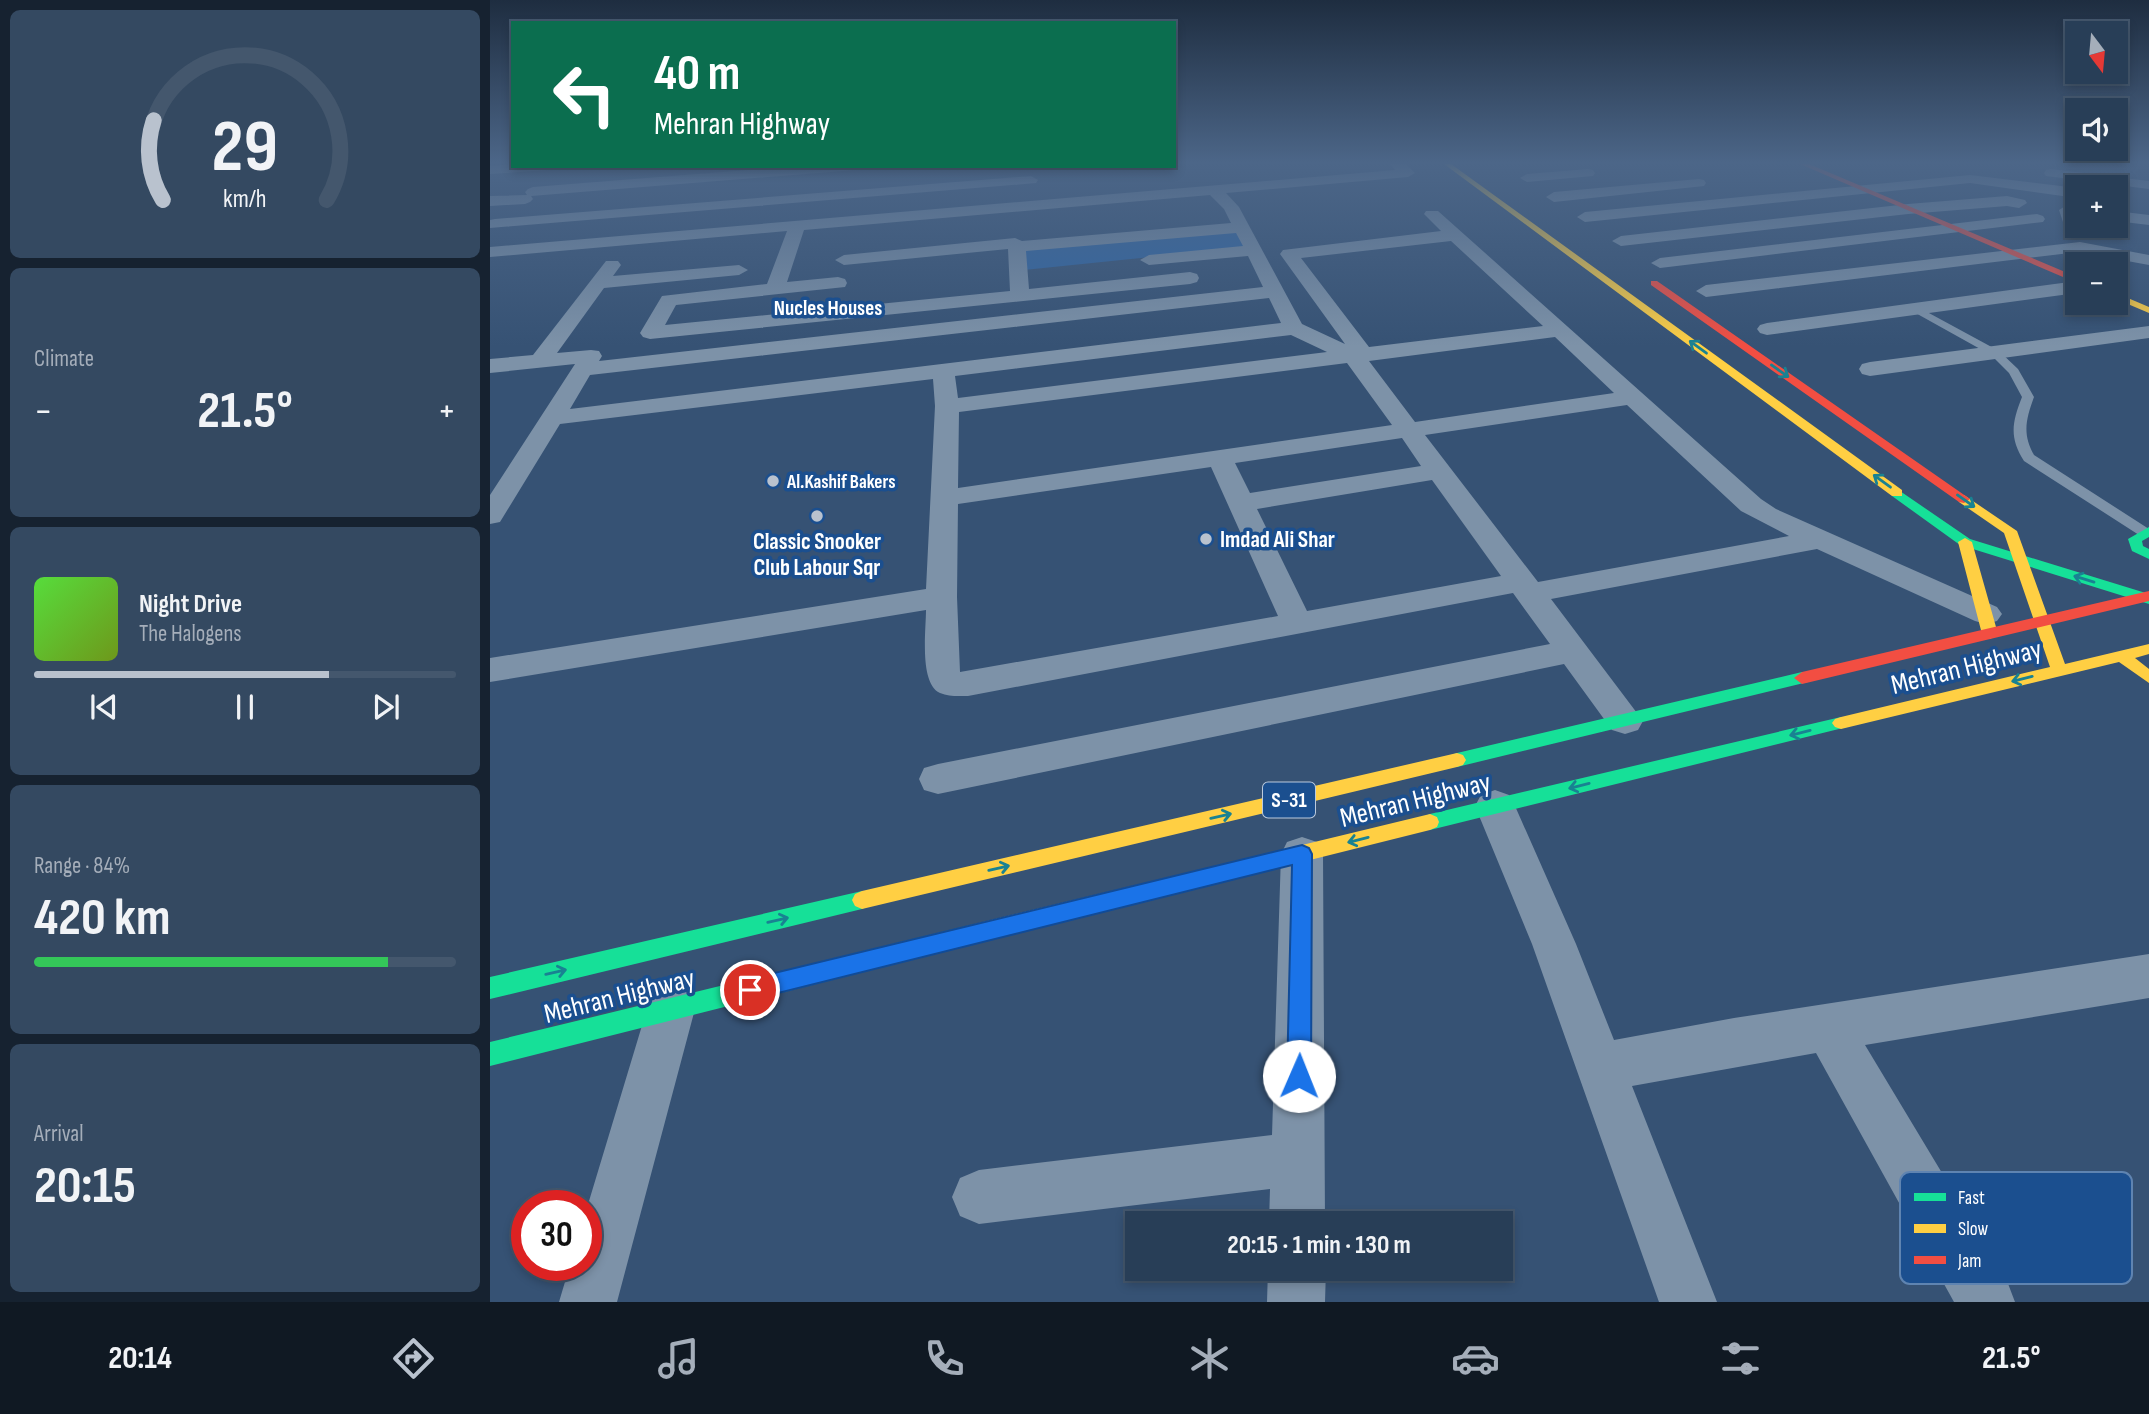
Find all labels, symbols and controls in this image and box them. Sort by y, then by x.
north arrow [2065,21,2128,84]
map controls [2065,21,2128,315]
text: 40 m [654,45,740,104]
icon: left [539,49,630,140]
button: sound [2065,98,2128,161]
text: 29 [212,105,278,193]
text: Mehran Highway [654,105,830,144]
button: + [2065,175,2128,238]
text: km/h [223,184,267,215]
button: − [2065,252,2128,315]
district label: Nucles Houses [774,296,882,321]
one-way arrow [1689,340,1708,354]
text: Climate [34,345,94,373]
one-way arrow [1770,364,1789,378]
text: 21.5° [197,380,293,443]
text: − [34,389,53,434]
text: + [437,389,456,434]
place label: Al.Kashif Bakers [786,471,896,494]
marker: Al.Kashif Bakers [765,473,781,489]
one-way arrow [1873,474,1892,489]
one-way arrow [1956,494,1975,508]
marker: Classic Snooker Club Labour Sqr [809,508,825,524]
place label: Imdad Ali Shar [1220,526,1335,554]
place label: Classic Snooker Club Labour Sqr [753,528,881,582]
marker: Imdad Ali Shar [1198,531,1214,547]
one-way arrow [2073,571,2095,584]
text: Night Drive [139,589,242,620]
text: The Halogens [139,620,242,648]
street label: Mehran Highway [1888,633,2045,702]
one-way arrow [2011,673,2034,687]
icon: previous [85,688,123,726]
icon: pause [226,688,264,726]
icon: next [367,688,405,726]
one-way arrow [1790,727,1812,740]
street label: Mehran Highway [1337,766,1494,835]
one-way arrow [1568,780,1591,793]
road number: S-31 [1263,782,1315,818]
one-way arrow [1209,809,1232,822]
one-way arrow [1347,834,1370,847]
text: Range · 84% [34,852,130,880]
one-way arrow [987,861,1010,874]
text: 420 km [34,887,170,950]
one-way arrow [766,913,789,927]
pin [720,960,780,1020]
street label: Mehran Highway [541,962,698,1031]
one-way arrow [545,965,567,978]
icon: arrive [731,971,769,1009]
position arrow [1262,1039,1336,1113]
text: Arrival [34,1120,83,1148]
text: 20:15 [34,1155,136,1218]
legend [1900,1172,2132,1284]
text: Fast [1958,1187,1985,1210]
speed limit sign: 30 [511,1190,602,1281]
text: Slow [1958,1218,1988,1241]
text: 20:15 · 1 min · 130 m [1227,1230,1411,1261]
text: Jam [1957,1250,1981,1273]
icon: directions [389,1334,438,1383]
icon: music [654,1334,703,1383]
icon: phone [920,1334,969,1383]
icon: climate [1185,1334,1234,1383]
icon: car [1451,1334,1500,1383]
icon: filters [1716,1334,1765,1383]
text: 20:14 [108,1339,172,1378]
text: 21.5° [1982,1339,2041,1378]

